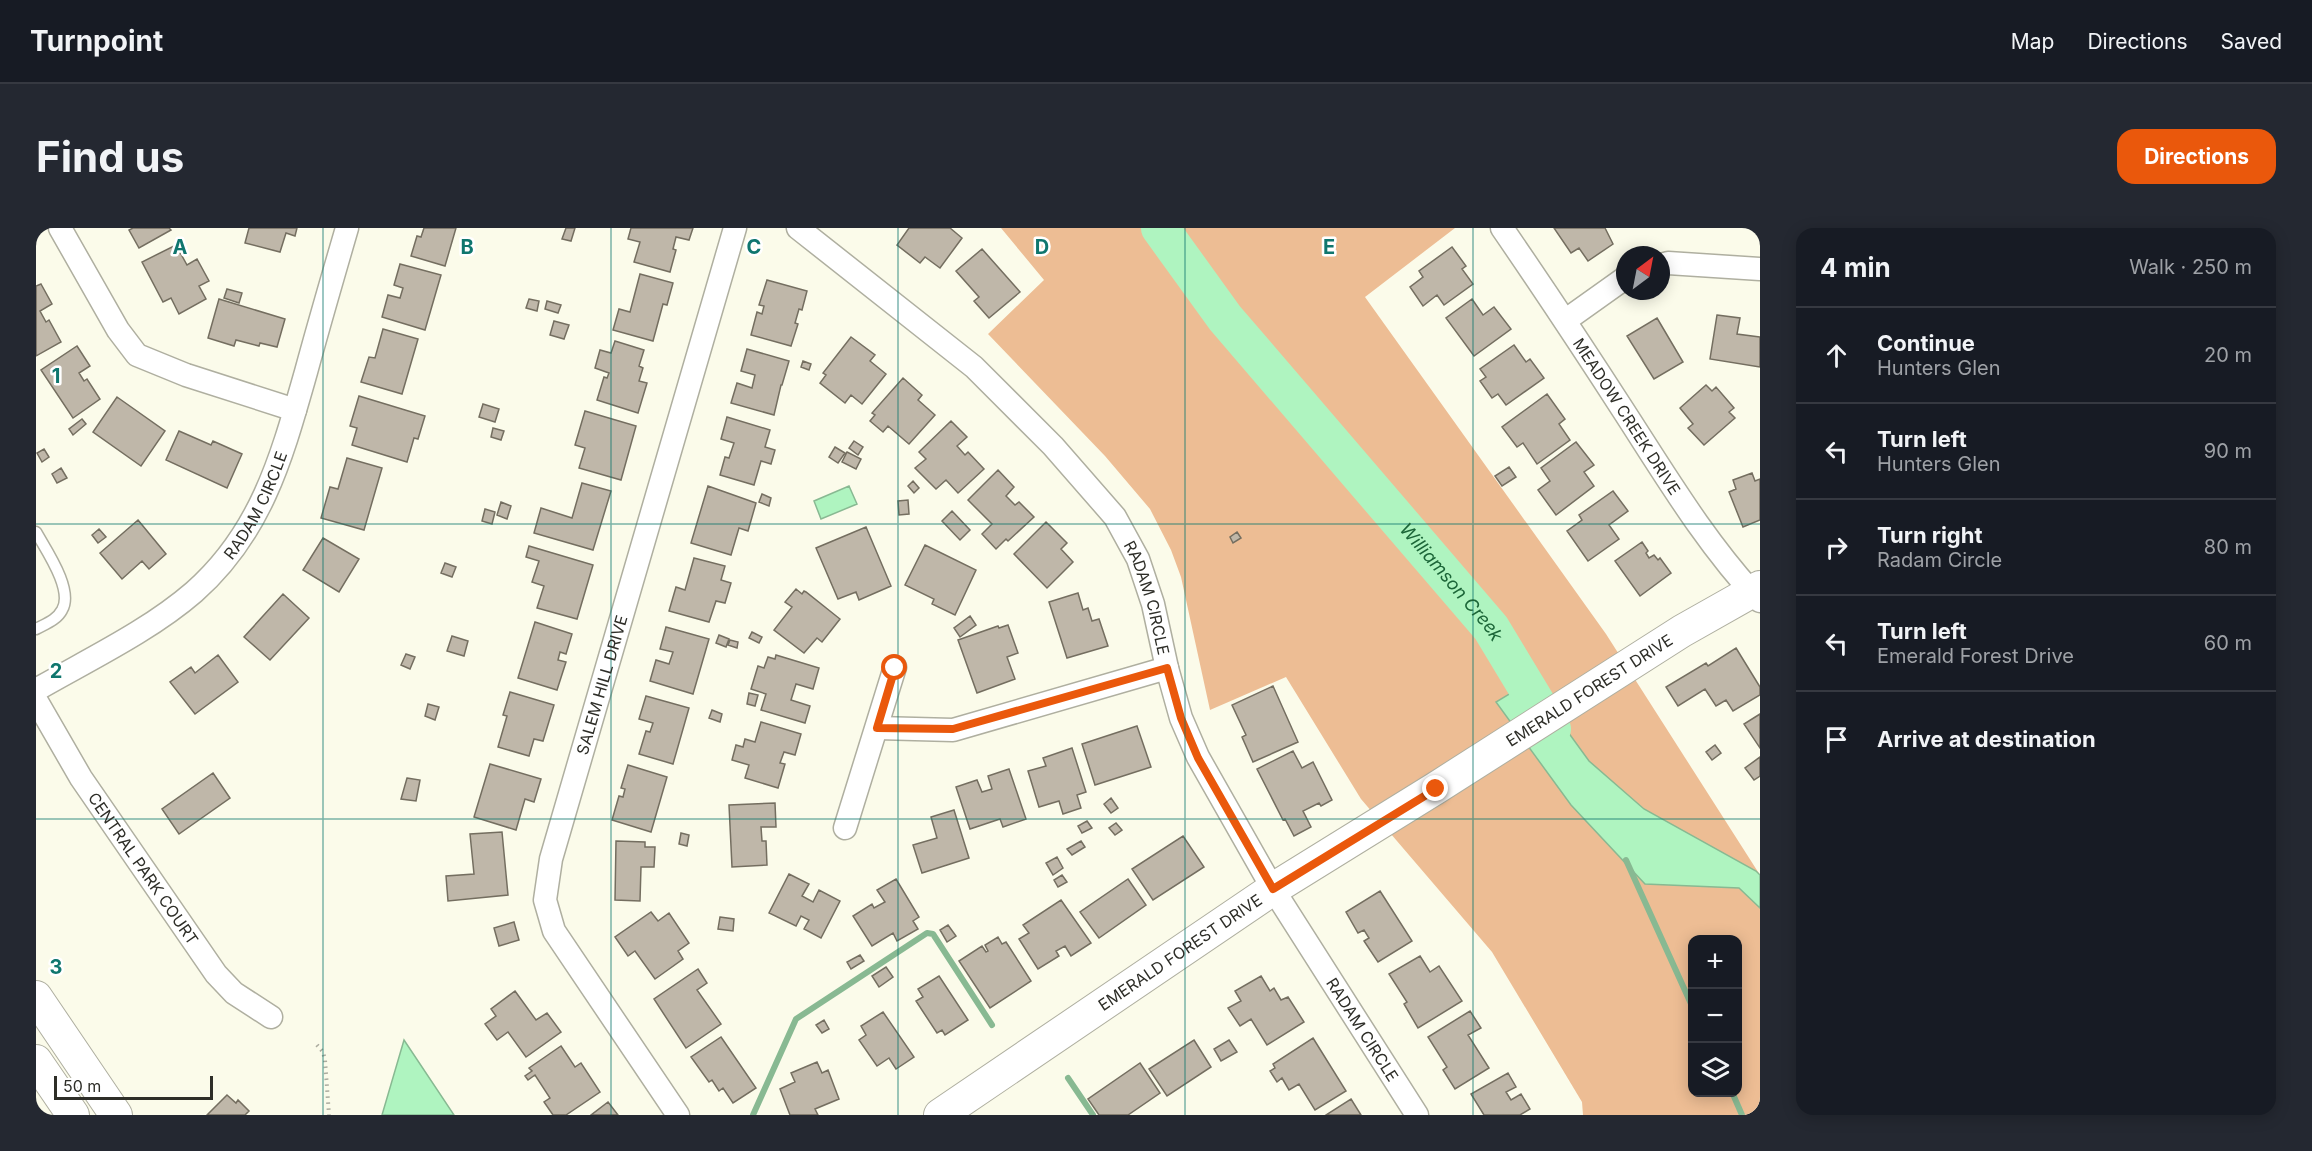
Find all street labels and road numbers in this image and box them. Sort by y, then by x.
street label: MEADOW CREEK DRIVE [1569,334,1685,498]
street label: RADAM CIRCLE [219,449,291,563]
street label: RADAM CIRCLE [1120,537,1174,657]
street label: SALEM HILL DRIVE [572,613,632,757]
street label: EMERALD FOREST DRIVE [1502,630,1676,751]
street label: CENTRAL PARK COURT [84,788,203,949]
street label: EMERALD FOREST DRIVE [1094,889,1266,1015]
street label: RADAM CIRCLE [1322,974,1403,1085]

